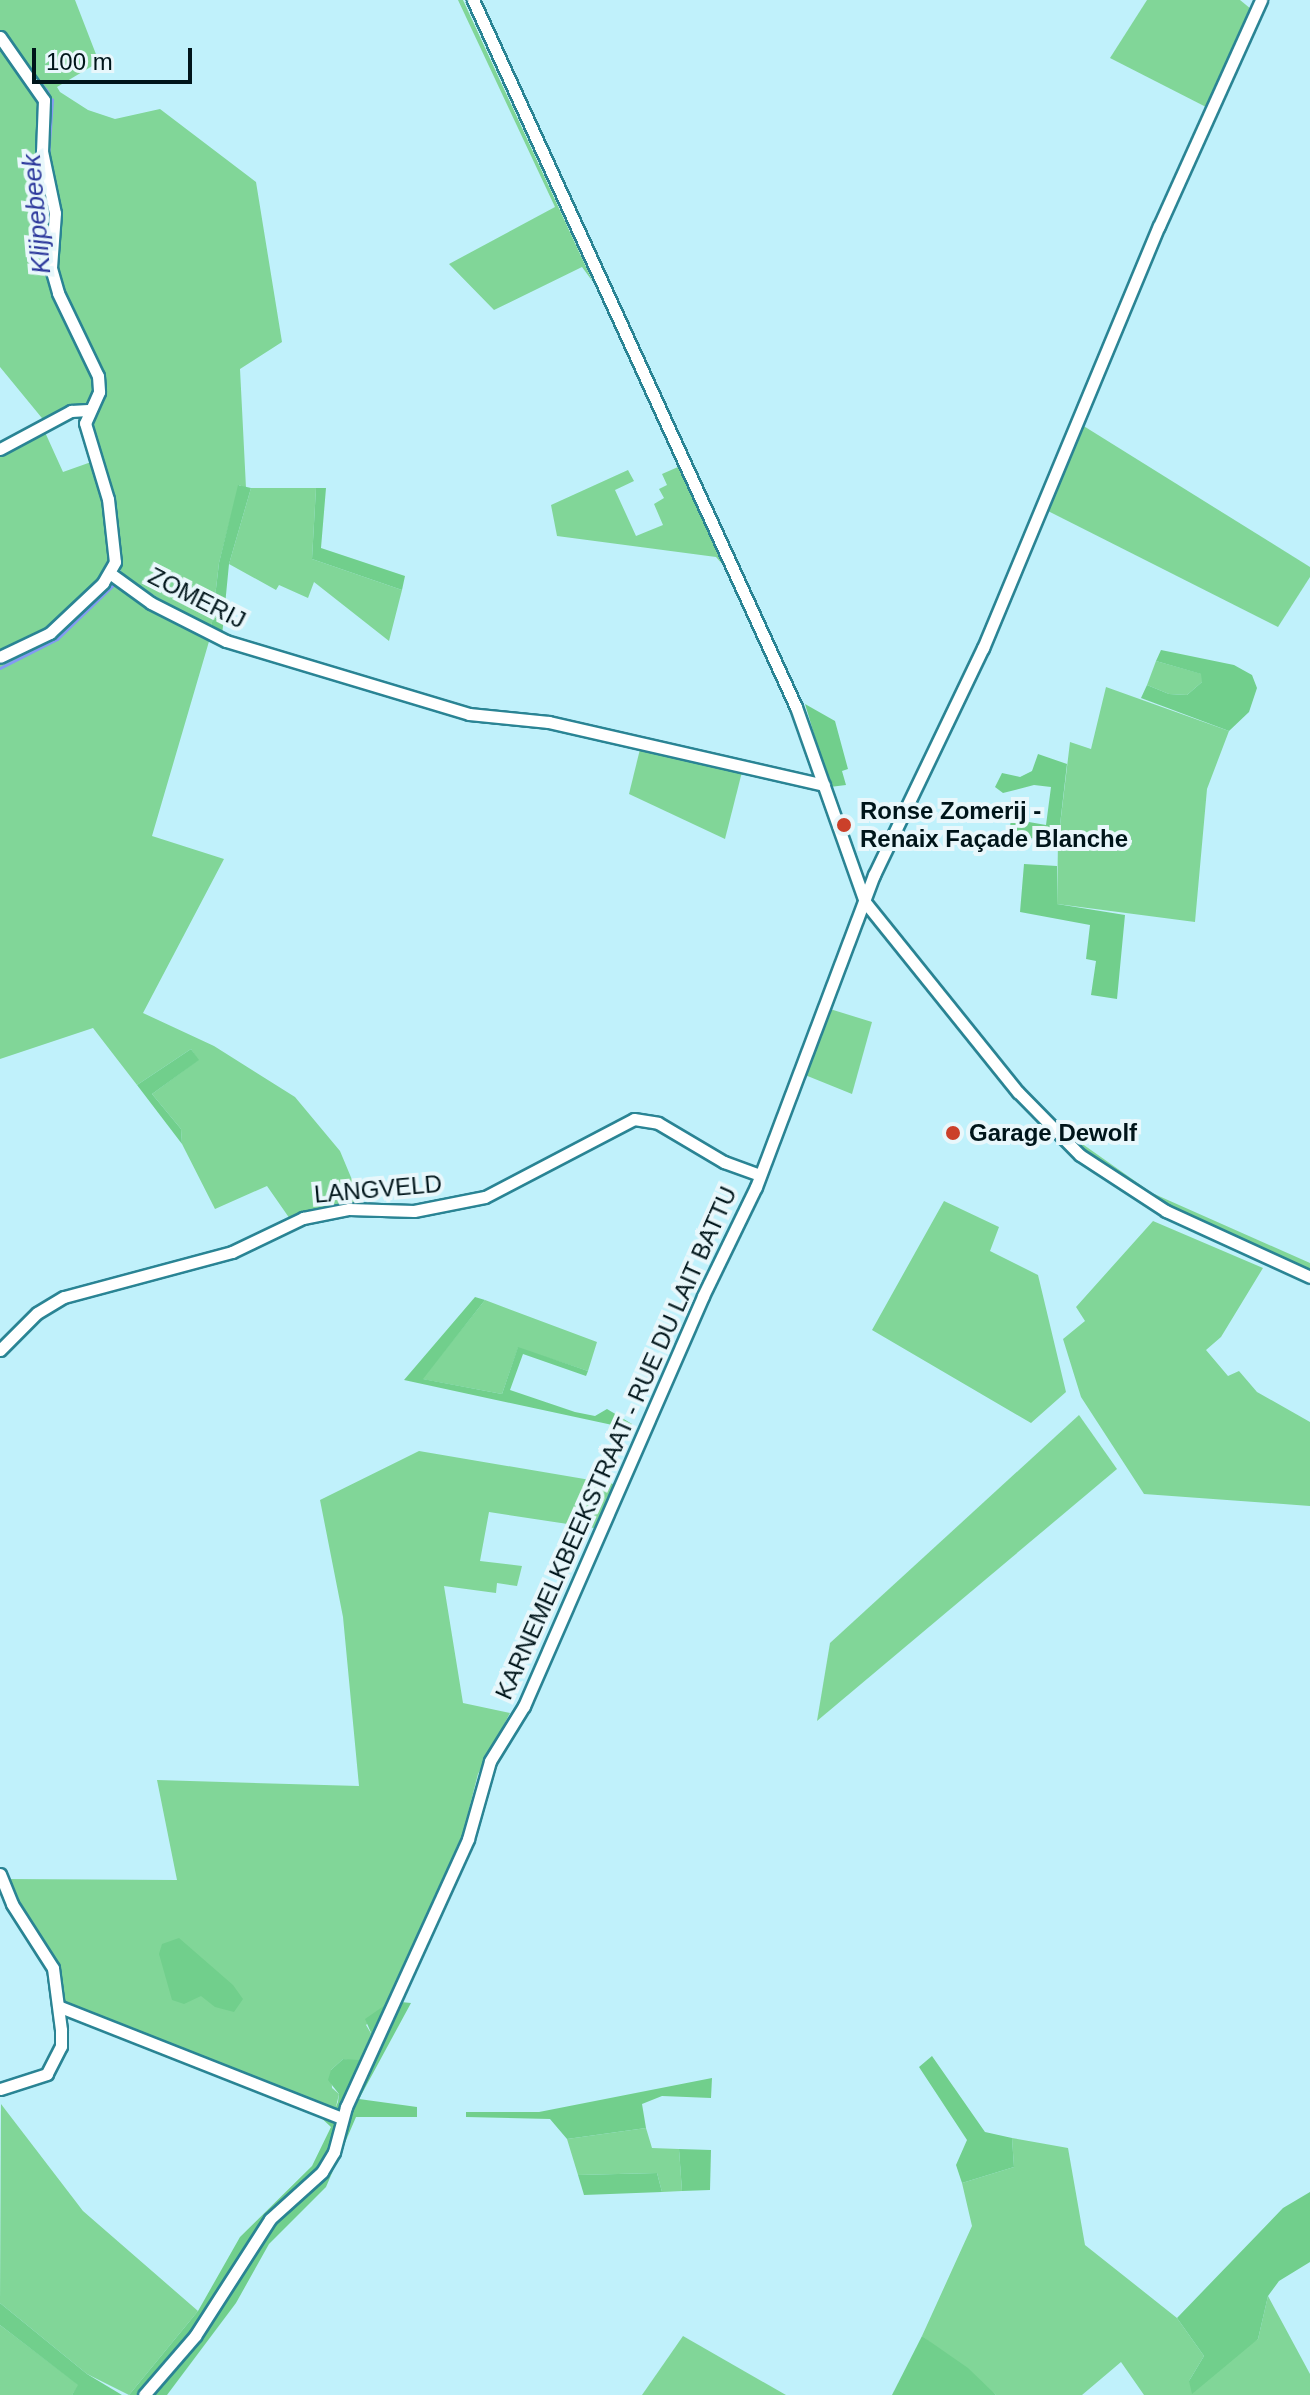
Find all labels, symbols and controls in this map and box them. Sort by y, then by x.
scale bar [36,32,196,82]
text: 100 m [46,48,113,75]
water label: Klijpebeek [16,153,58,275]
street label: ZOMERIJ [144,561,250,635]
place label: Ronse Zomerij - Renaix Façade Blanche [860,797,1128,853]
marker: Ronse Zomerij - Renaix Façade Blanche [835,816,853,834]
place label: Garage Dewolf [969,1119,1137,1147]
marker: Garage Dewolf [944,1124,962,1142]
street label: LANGVELD [313,1169,443,1209]
street label: KARNEMELKBEEKSTRAAT - RUE DU LAIT BATTU [489,1182,743,1704]

